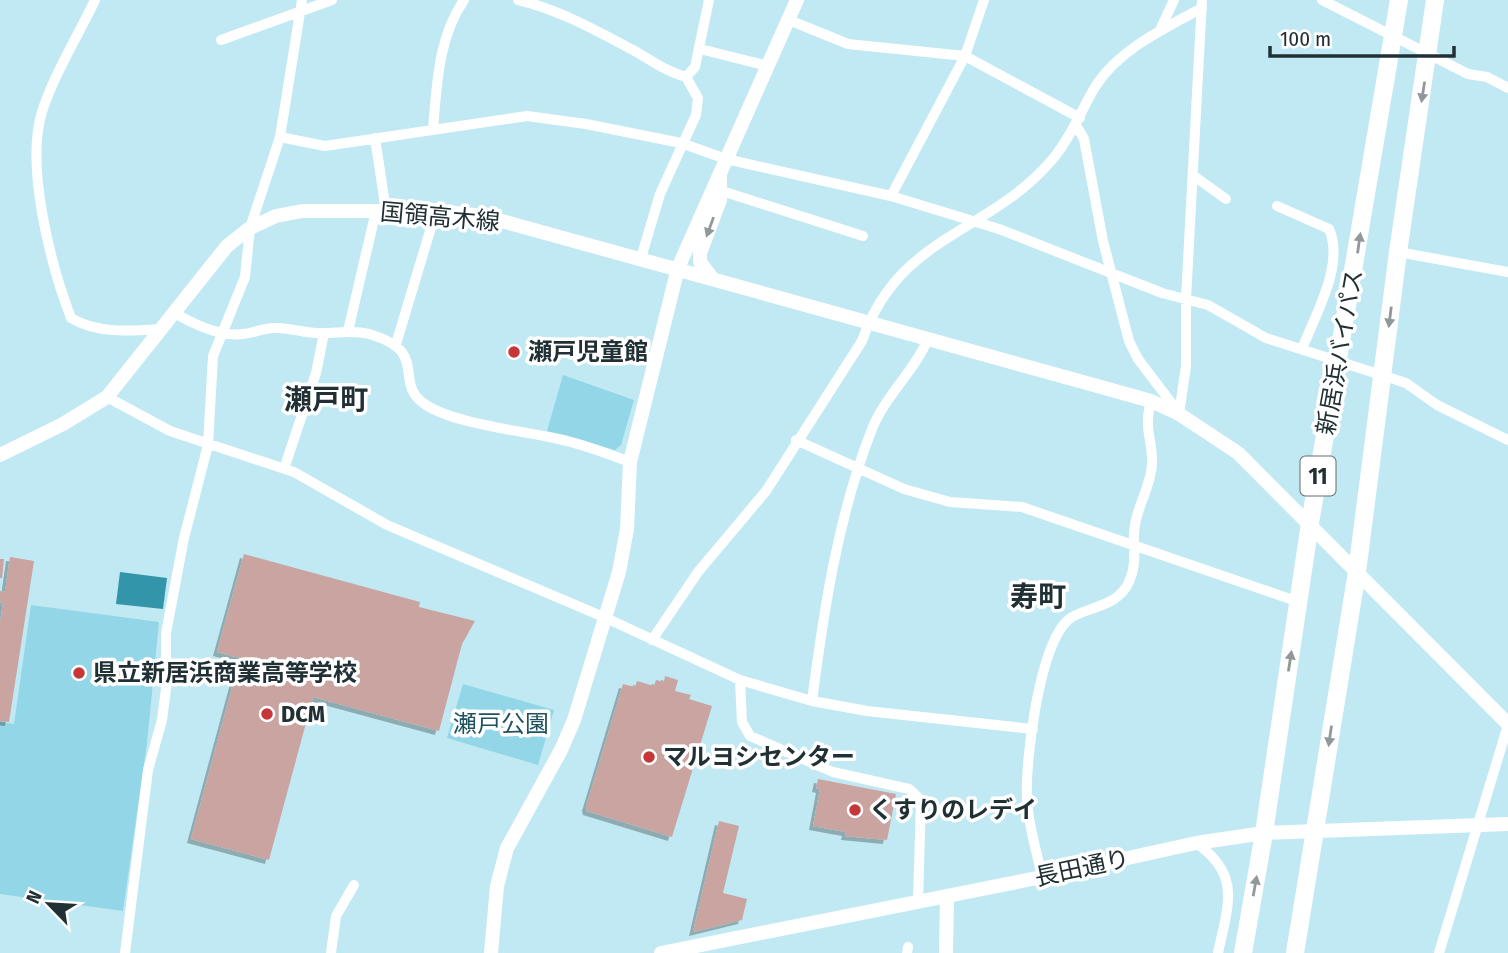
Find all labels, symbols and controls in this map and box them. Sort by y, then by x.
scale bar [1270,14,1454,58]
text: 100 m [1280,26,1331,52]
one-way arrow [1417,81,1428,103]
street label: 国領高木線 [379,198,501,236]
one-way arrow [704,217,715,238]
one-way arrow [1354,232,1365,254]
street label: 新居浜バイパス [1312,267,1368,437]
one-way arrow [1385,306,1396,328]
place label: 瀬戸児童館 [528,338,648,366]
marker: 瀬戸児童館 [506,344,522,360]
district label: 瀬戸町 [284,383,368,416]
road number: 11 [1300,456,1336,496]
district label: 寿町 [1010,580,1066,613]
one-way arrow [1285,650,1296,672]
place label: 県立新居浜商業高等学校 [93,659,357,687]
marker: 県立新居浜商業高等学校 [71,665,87,681]
place label: DCM [281,700,325,728]
marker: DCM [259,706,275,722]
park label: 瀬戸公園 [453,710,549,738]
one-way arrow [1324,725,1335,747]
place label: マルヨシセンター [663,743,855,771]
marker: マルヨシセンター [641,749,657,765]
place label: くすりのレデイ [869,796,1037,824]
marker: くすりのレデイ [847,802,863,818]
street label: 長田通り [1032,844,1132,892]
north arrow [14,869,84,939]
one-way arrow [1249,875,1260,897]
text: N [21,887,47,907]

